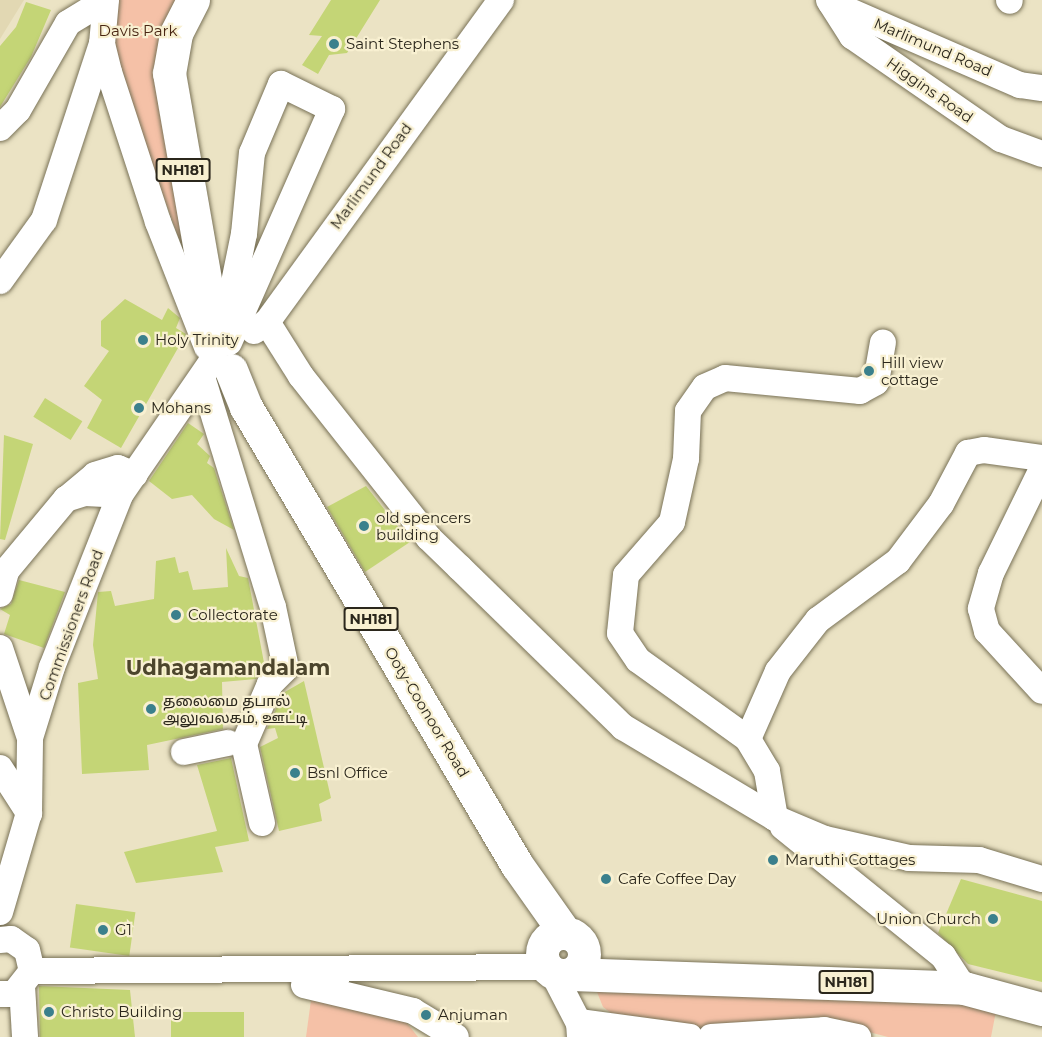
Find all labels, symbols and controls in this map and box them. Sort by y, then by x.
street label: Marlimund Road [871,14,995,80]
park label: Davis Park [99,22,177,40]
place label: Saint Stephens [346,35,459,53]
marker: Saint Stephens [327,37,341,51]
street label: Higgins Road [883,54,977,126]
street label: Marlimund Road [327,120,415,232]
road number: NH181 [154,159,212,181]
place label: Holy Trinity [155,331,239,349]
marker: Holy Trinity [136,333,150,347]
place label: Hill view cottage [881,353,943,388]
marker: Hill view cottage [862,364,876,378]
place label: Mohans [151,399,211,417]
marker: Mohans [132,401,146,415]
place label: old spencers building [376,508,471,543]
marker: old spencers building [357,519,371,533]
street label: Commissioners Road [35,547,107,703]
place label: Collectorate [188,606,278,624]
marker: Collectorate [169,608,183,622]
road number: NH181 [342,608,400,630]
street label: Ooty-Coonoor Road [381,644,473,780]
district label: Udhagamandalam [126,655,330,681]
place label: தலைமை தபால் அலுவலகம், ஊட்டி [163,691,307,726]
marker: தலைமை தபால் அலுவலகம், ஊட்டி [144,702,158,716]
place label: Bsnl Office [307,764,388,782]
marker: Bsnl Office [288,766,302,780]
place label: Maruthi Cottages [785,851,915,869]
marker: Maruthi Cottages [766,853,780,867]
place label: Cafe Coffee Day [618,870,736,888]
marker: Cafe Coffee Day [599,872,613,886]
place label: Union Church [876,910,981,928]
marker: Union Church [986,912,1000,926]
place label: G1 [115,921,132,939]
marker: G1 [96,923,110,937]
road number: NH181 [818,971,874,993]
place label: Christo Building [61,1003,182,1021]
marker: Christo Building [42,1005,56,1019]
place label: Anjuman [438,1006,508,1024]
marker: Anjuman [419,1008,433,1022]

